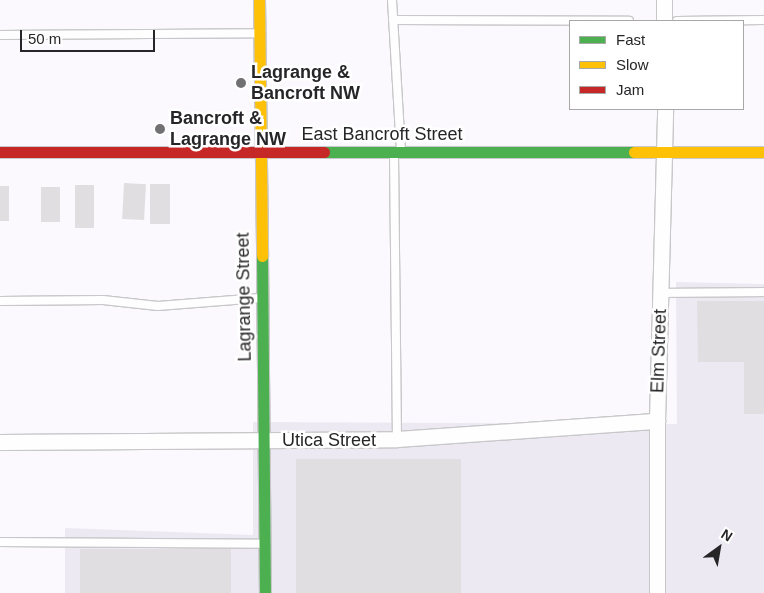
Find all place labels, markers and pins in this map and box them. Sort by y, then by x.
place label: Lagrange & Bancroft NW [251,62,360,104]
marker: Lagrange & Bancroft NW [235,77,247,89]
place label: Bancroft & Lagrange NW [170,108,286,150]
marker: Bancroft & Lagrange NW [154,123,166,135]

